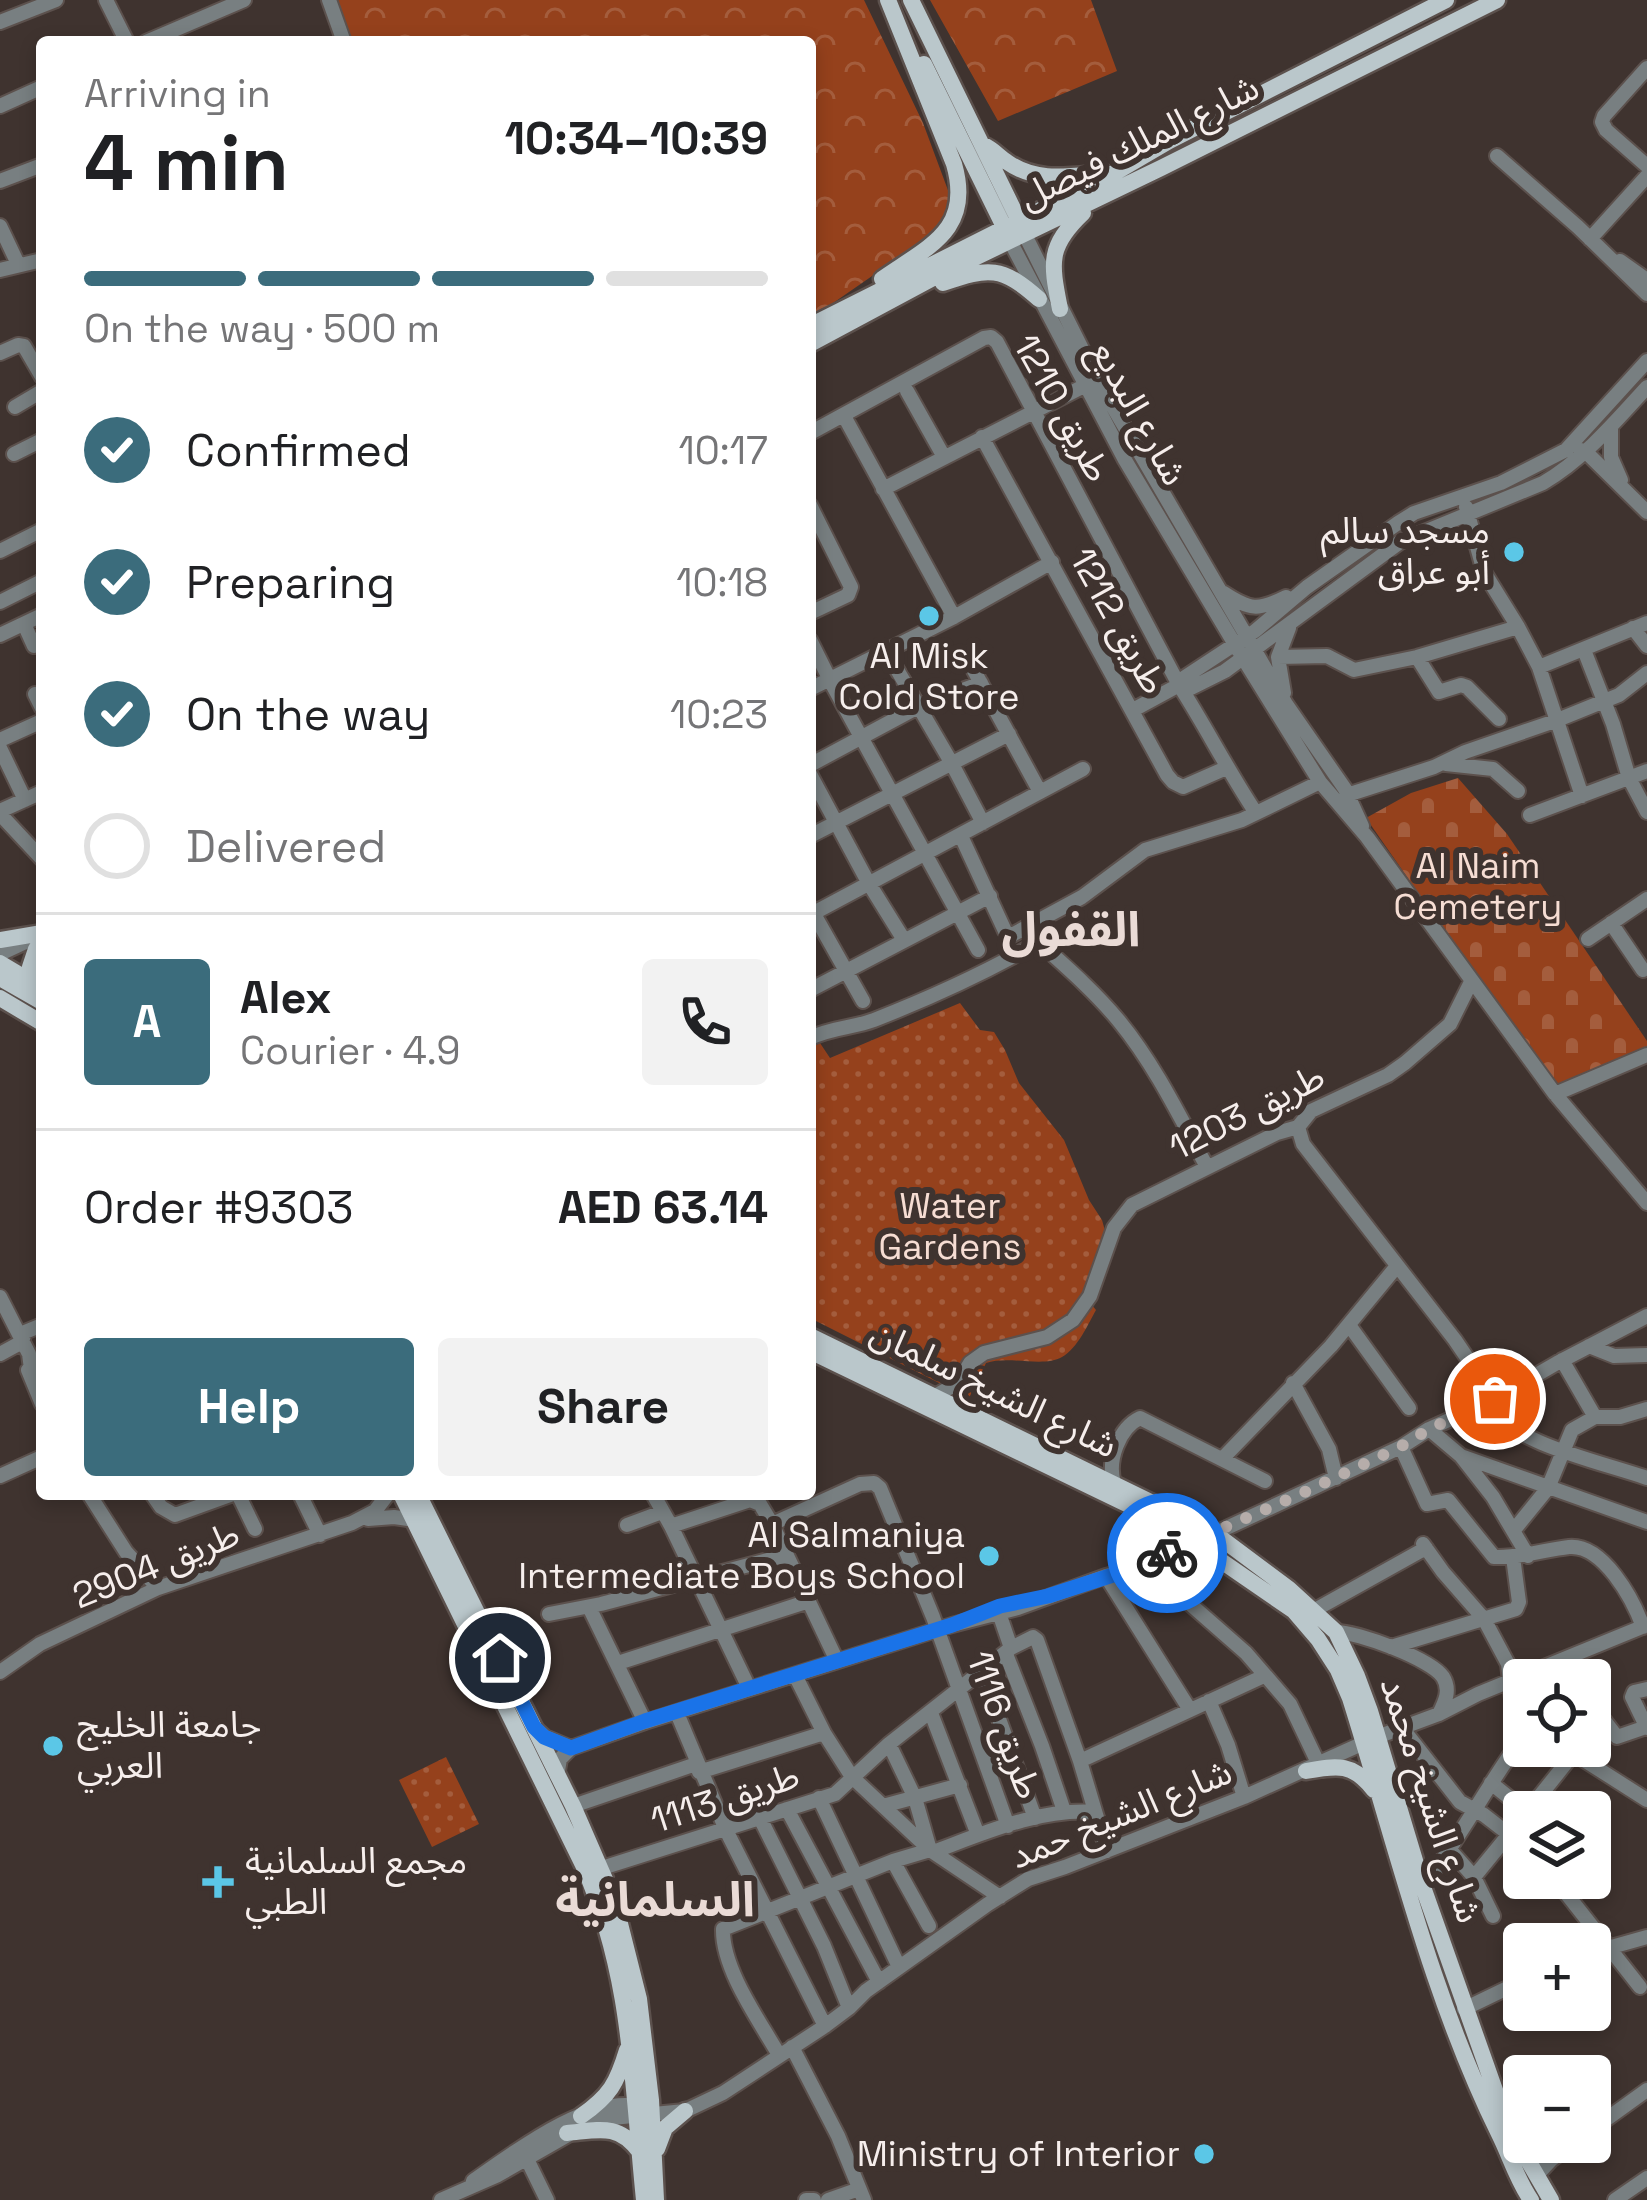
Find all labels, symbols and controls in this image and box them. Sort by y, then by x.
street label: شارع الملك فيصل [1011,64,1268,223]
text: Arriving in [84,69,271,118]
text: 10:34–10:39 [505,110,768,167]
text: 4 min [84,113,289,213]
text: On the way · 500 m [84,304,440,353]
street label: طريق 1210 [1003,326,1121,490]
street label: شارع البديع [1078,332,1198,495]
icon: check [84,417,150,483]
text: Confirmed [186,422,411,479]
text: 10:17 [679,426,768,475]
place label: مسجد سالم أبو عراق [1321,508,1490,595]
marker: مسجد سالم أبو عراق [1501,539,1527,565]
street label: طريق 1212 [1059,540,1177,702]
icon: check [84,549,150,615]
text: Preparing [186,554,395,611]
text: 10:18 [676,558,768,607]
marker: Al Misk Cold Store [916,603,942,629]
place label: Al Misk Cold Store [838,633,1020,720]
icon: check [84,681,150,747]
text: On the way [186,686,430,743]
text: 10:23 [670,690,768,739]
text: Delivered [186,818,386,875]
park label: Al Naim Cemetery [1394,843,1562,930]
district label: القفول [1002,899,1140,960]
button: phone [642,959,768,1085]
text: Alex [240,969,332,1026]
text: A [133,993,161,1050]
text: Courier · 4.9 [240,1026,460,1075]
street label: طريق 1203 [1162,1053,1332,1171]
text: Order #9303 [84,1179,353,1236]
text: AED 63.14 [558,1179,768,1236]
park label: Water Gardens [879,1183,1021,1270]
street label: شارع الشيخ سلمان [862,1309,1125,1471]
button: Help [84,1338,414,1476]
button: Share [438,1338,768,1476]
pin [1444,1348,1546,1450]
icon: bag [1462,1366,1528,1432]
courier [1107,1493,1227,1613]
street label: طريق 2904 [66,1511,246,1619]
place label: Al Salmaniya Intermediate Boys School [518,1512,965,1599]
icon: bike [1134,1520,1200,1586]
marker: Al Salmaniya Intermediate Boys School [976,1543,1002,1569]
pin [449,1607,551,1709]
icon: home [467,1625,533,1691]
street label: طريق 1116 [956,1645,1052,1805]
map controls [1503,1659,1611,2163]
button: locate [1503,1659,1611,1767]
street label: شارع الشيخ محمد [1367,1671,1492,1930]
place label: جامعة الخليج العربي [77,1702,262,1793]
marker: جامعة الخليج العربي [40,1733,66,1759]
street label: شارع الشيخ حمد [1003,1749,1240,1882]
street label: طريق 1113 [645,1752,805,1844]
button: layers [1503,1791,1611,1899]
place label: مجمع السلمانية الطبي [245,1838,467,1929]
marker: مجمع السلمانية الطبي [202,1866,234,1898]
district label: السلمانية [555,1869,755,1930]
button: + [1503,1923,1611,2031]
button: − [1503,2055,1611,2163]
place label: Ministry of Interior [857,2131,1180,2177]
marker: Ministry of Interior [1191,2141,1217,2167]

